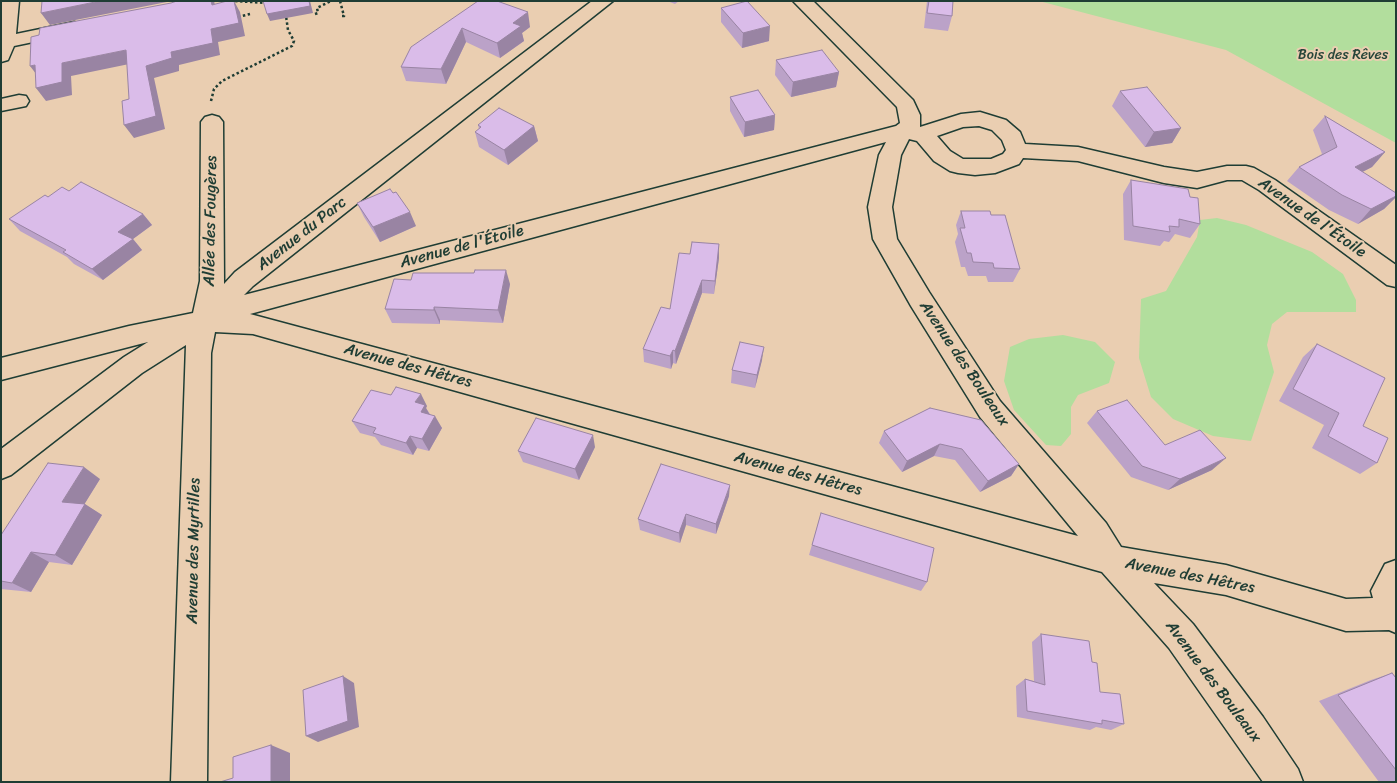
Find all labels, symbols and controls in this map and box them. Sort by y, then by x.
park label: Bois des Rêves [1298,47,1388,63]
street label: Allée des Fougères [200,155,222,287]
street label: Avenue de l'Étoile [1254,174,1370,262]
street label: Avenue du Parc [253,193,351,275]
street label: Avenue de l'Étoile [398,221,526,273]
street label: Avenue des Bouleaux [915,298,1013,430]
street label: Avenue des Hêtres [342,340,474,392]
street label: Avenue des Hêtres [732,448,864,500]
street label: Avenue des Myrtilles [183,478,205,624]
street label: Avenue des Hêtres [1124,554,1256,598]
street label: Avenue des Bouleaux [1161,617,1265,747]

